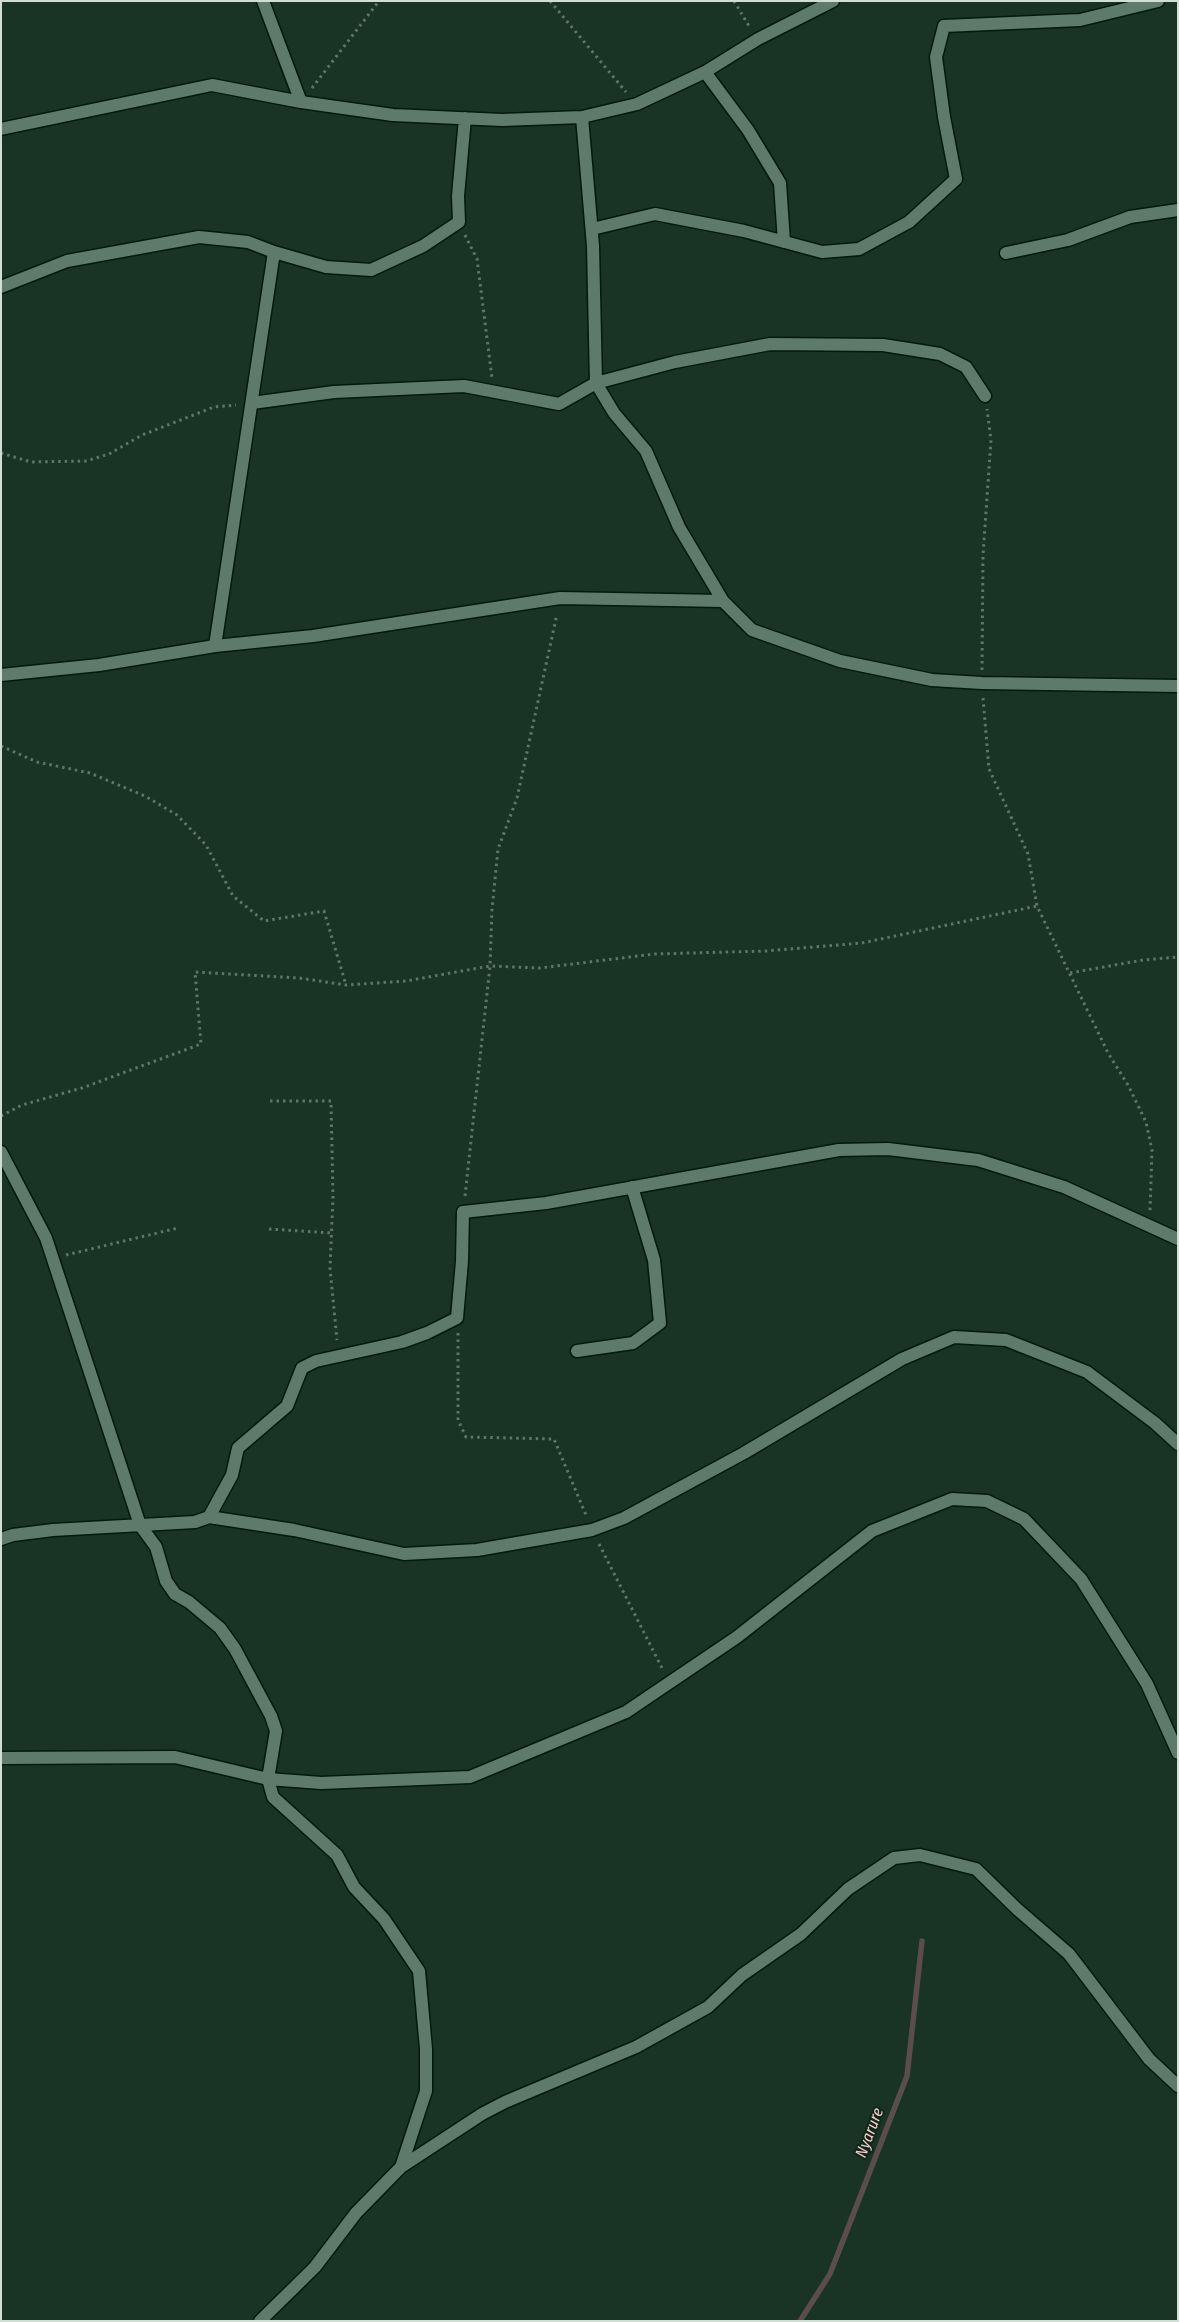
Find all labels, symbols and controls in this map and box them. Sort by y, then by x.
water label: Nyarure [852,2105,888,2161]

